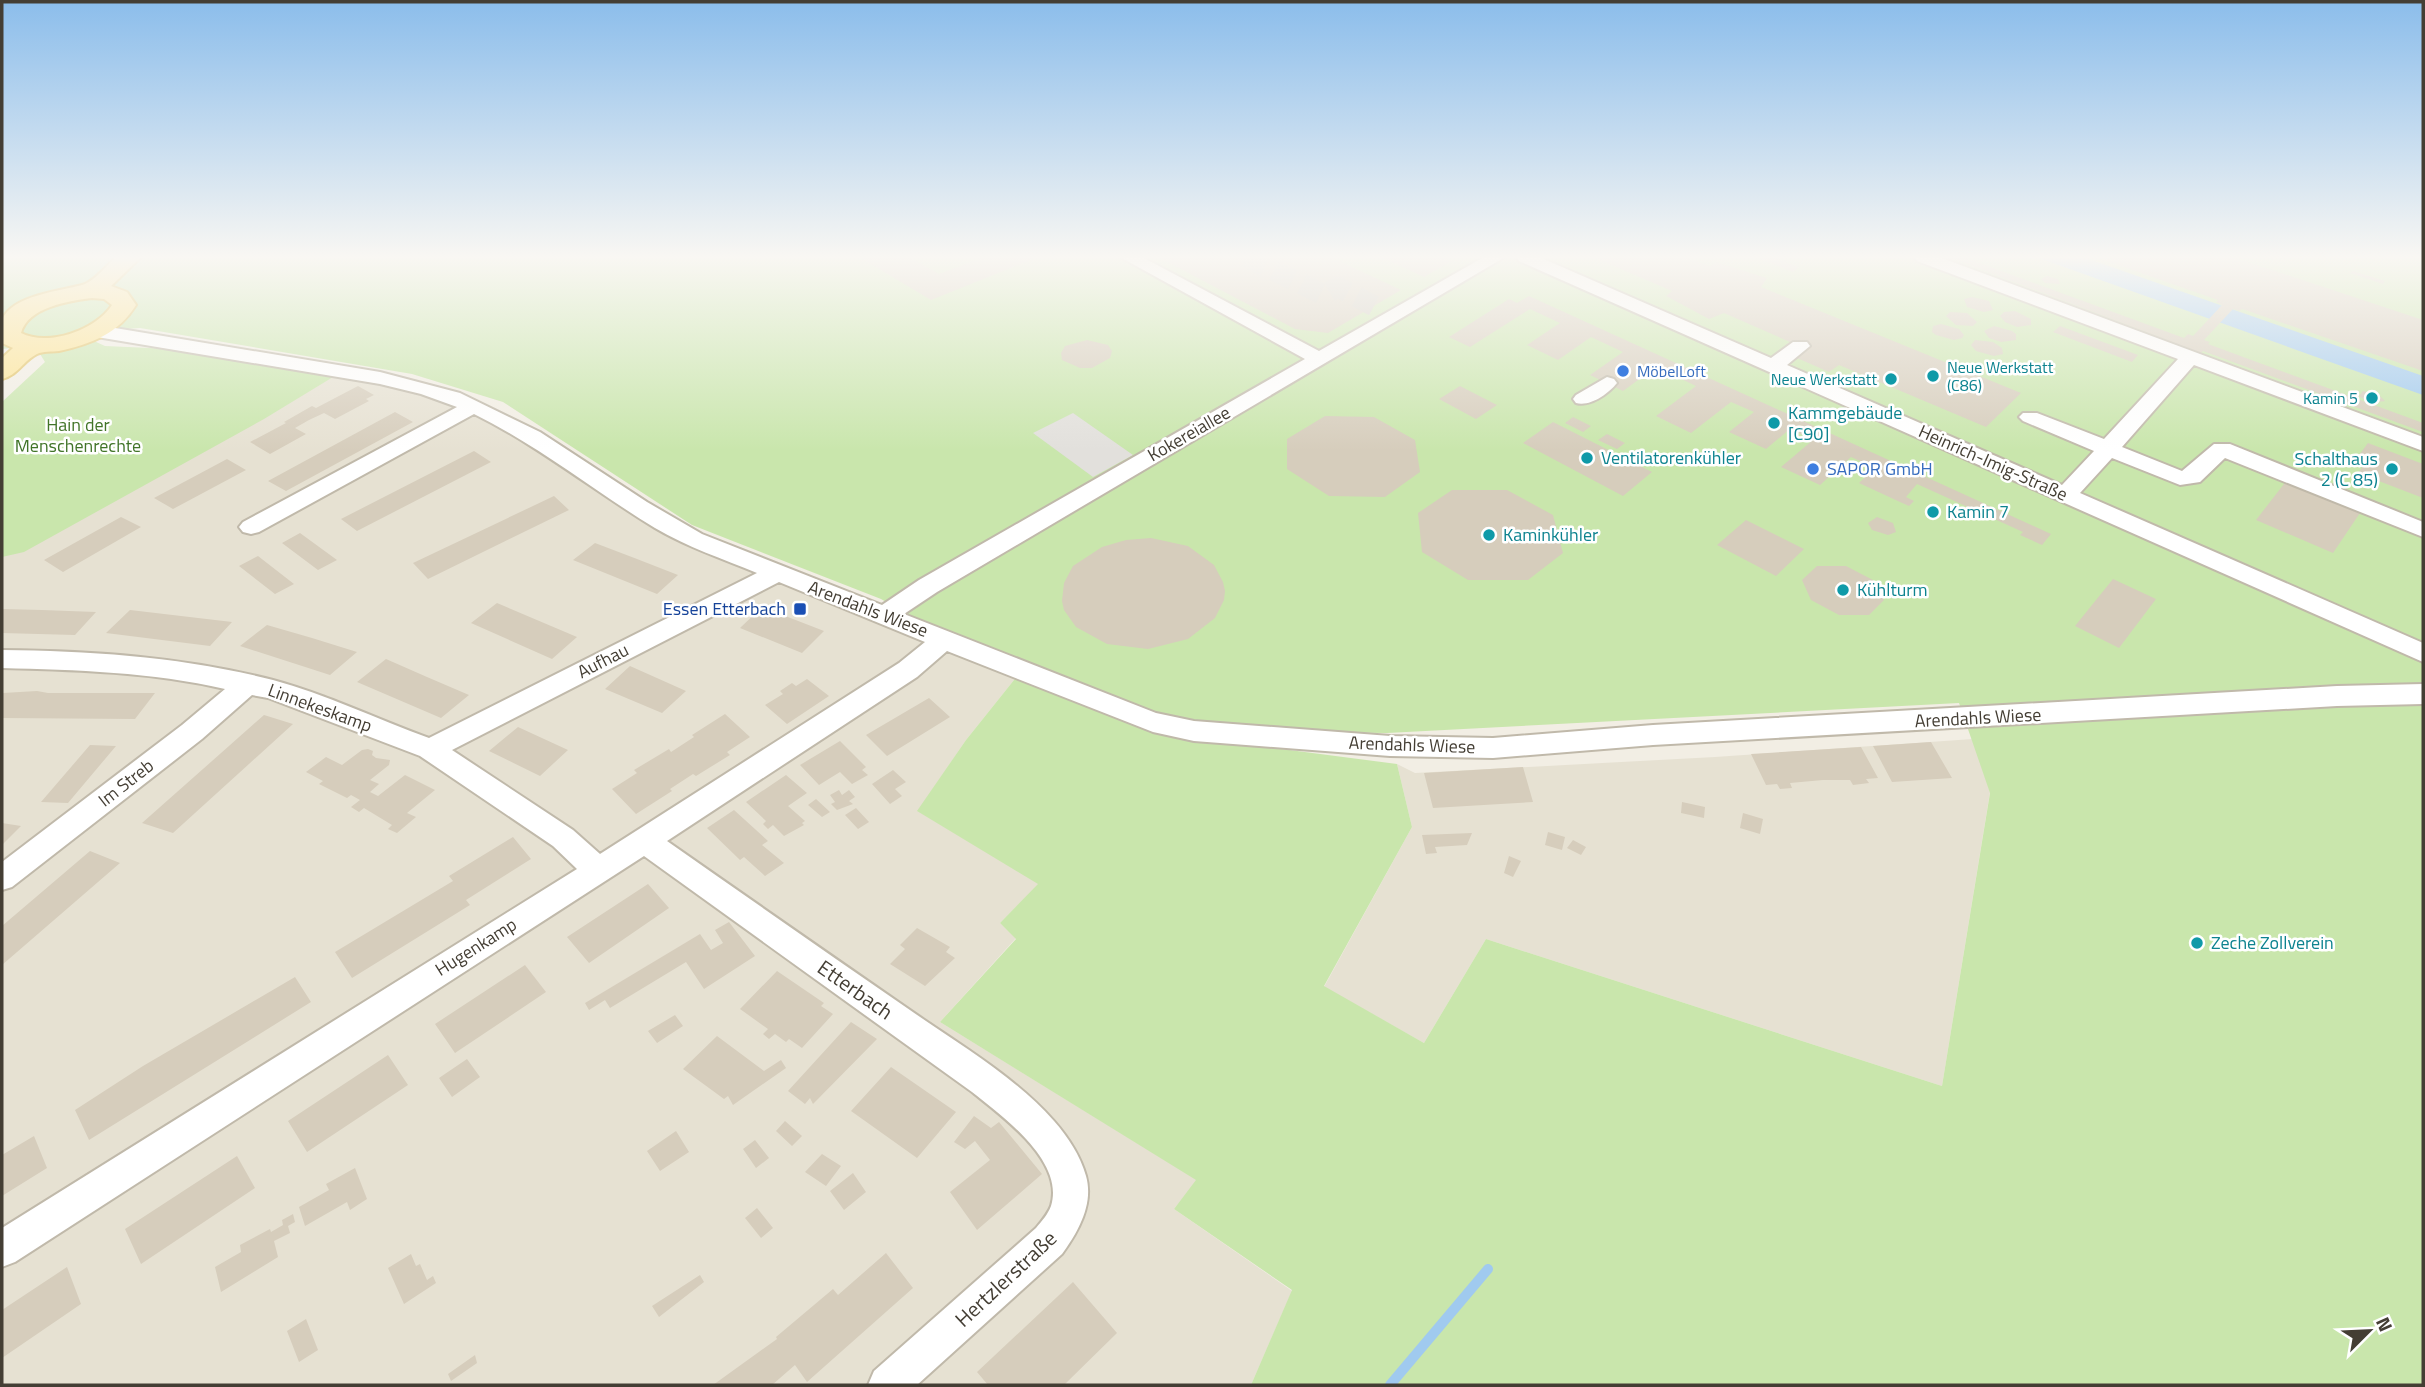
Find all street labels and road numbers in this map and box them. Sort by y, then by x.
street label: Kokereiallee [1142,399,1235,468]
street label: Heinrich-Imig-Straße [1914,418,2072,508]
street label: Arendahls Wiese [804,573,932,644]
street label: Aufhau [572,636,633,685]
street label: Linnekeskamp [264,676,376,739]
street label: Arendahls Wiese [1914,701,2042,734]
street label: Arendahls Wiese [1348,729,1476,760]
street label: Im Streb [92,752,159,813]
street label: Hugenkamp [430,911,522,982]
street label: Etterbach [811,951,900,1027]
street label: Hertzlerstraße [947,1223,1063,1334]

